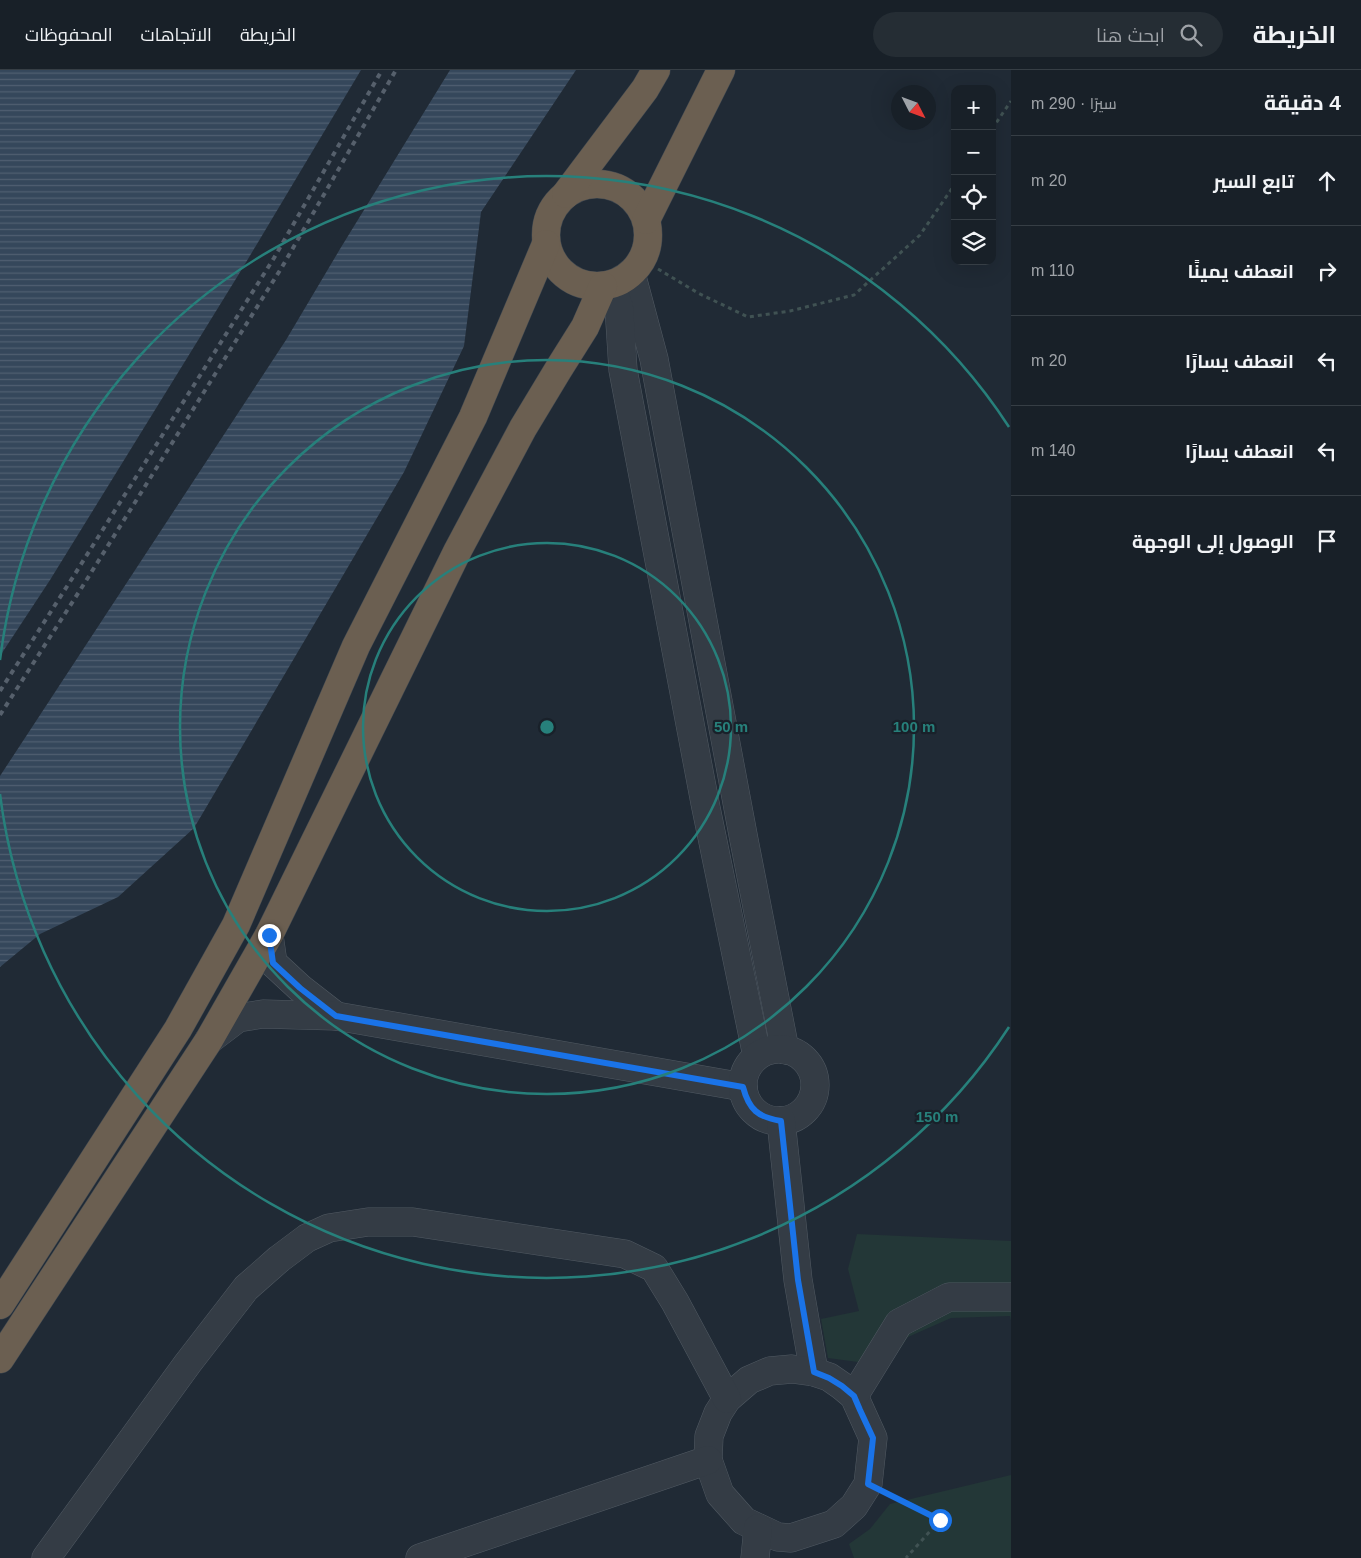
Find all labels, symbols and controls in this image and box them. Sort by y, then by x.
search box [873,12,1223,57]
icon: search [1177,21,1205,49]
text: الخريطة [1253,21,1336,48]
text: المحفوظات [25,25,113,45]
text: الاتجاهات [141,25,212,45]
text: الخريطة [240,25,296,45]
text: ابحث هنا [1096,25,1165,46]
north arrow [891,85,936,130]
map controls [951,85,996,265]
button: + [951,85,996,130]
text: 4 دقيقة [1264,91,1341,114]
text: سيرًا · 290 m [1031,95,1117,112]
button: − [951,130,996,175]
icon: ahead [1313,167,1341,195]
text: تابع السير [1213,171,1294,192]
text: 20 m [1031,172,1067,189]
button: locate [951,175,996,220]
button: layers [951,220,996,265]
icon: right [1313,257,1341,285]
text: انعطف يمينًا [1187,261,1294,282]
text: 110 m [1031,262,1074,279]
icon: left [1313,347,1341,375]
text: انعطف يسارًا [1185,351,1294,372]
text: 20 m [1031,352,1067,369]
icon: left [1313,437,1341,465]
text: انعطف يسارًا [1185,441,1294,462]
text: 140 m [1031,442,1075,459]
icon: arrive [1313,527,1341,555]
text: الوصول إلى الوجهة [1132,531,1294,552]
centre of rings [538,718,556,736]
text: 50 m [714,718,748,735]
text: 100 m [893,718,935,735]
route end [258,924,281,947]
text: 150 m [916,1108,958,1125]
route start [929,1509,952,1532]

